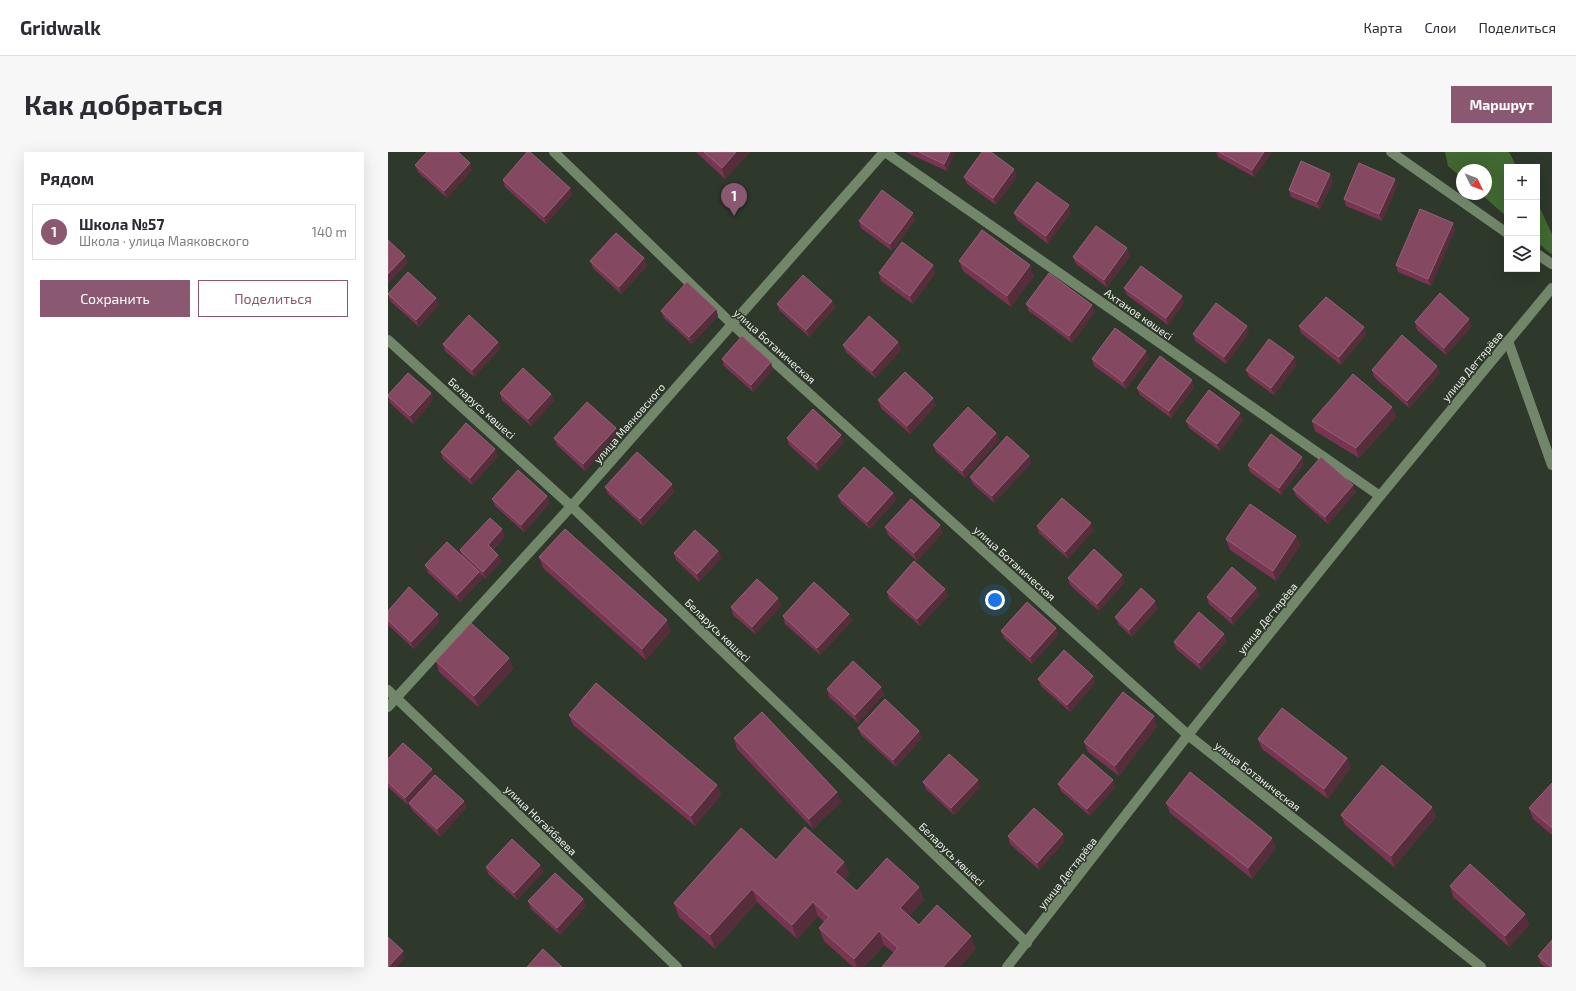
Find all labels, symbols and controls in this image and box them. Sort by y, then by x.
text: Gridwalk [20,16,101,39]
text: Карта [1363,19,1402,36]
text: Слои [1424,19,1456,36]
text: Поделиться [1478,19,1556,36]
button: Маршрут [1451,86,1552,123]
text: Как добраться [24,87,223,121]
north arrow [1456,164,1492,200]
map controls [1504,164,1540,272]
button: + [1504,164,1540,200]
text: Рядом [40,168,94,188]
pin: 1 [721,183,747,216]
button: − [1504,200,1540,236]
text: Школа №57 [79,215,164,233]
text: 1 [51,224,57,240]
text: 140 m [312,224,347,240]
text: Школа · улица Маяковского [79,233,249,249]
button: layers [1504,236,1540,272]
button: Сохранить [40,280,190,317]
button: Поделиться [198,280,348,317]
street label: Ахтанов көшесі [1102,286,1176,342]
street label: улица Ботаническая [731,306,819,387]
street label: улица Дегтярёва [1439,328,1506,404]
street label: Беларусь көшесі [445,375,518,442]
street label: улица Маяковского [591,380,668,466]
street label: улица Ботаническая [971,523,1059,604]
street label: улица Дегтярёва [1234,580,1300,657]
your location [985,590,1005,610]
street label: Беларусь көшесі [682,596,753,665]
street label: улица Ботаническая [1212,738,1304,814]
street label: улица Ногайбаева [502,782,580,858]
street label: Беларусь көшесі [916,820,987,889]
street label: улица Дегтярёва [1035,834,1100,912]

